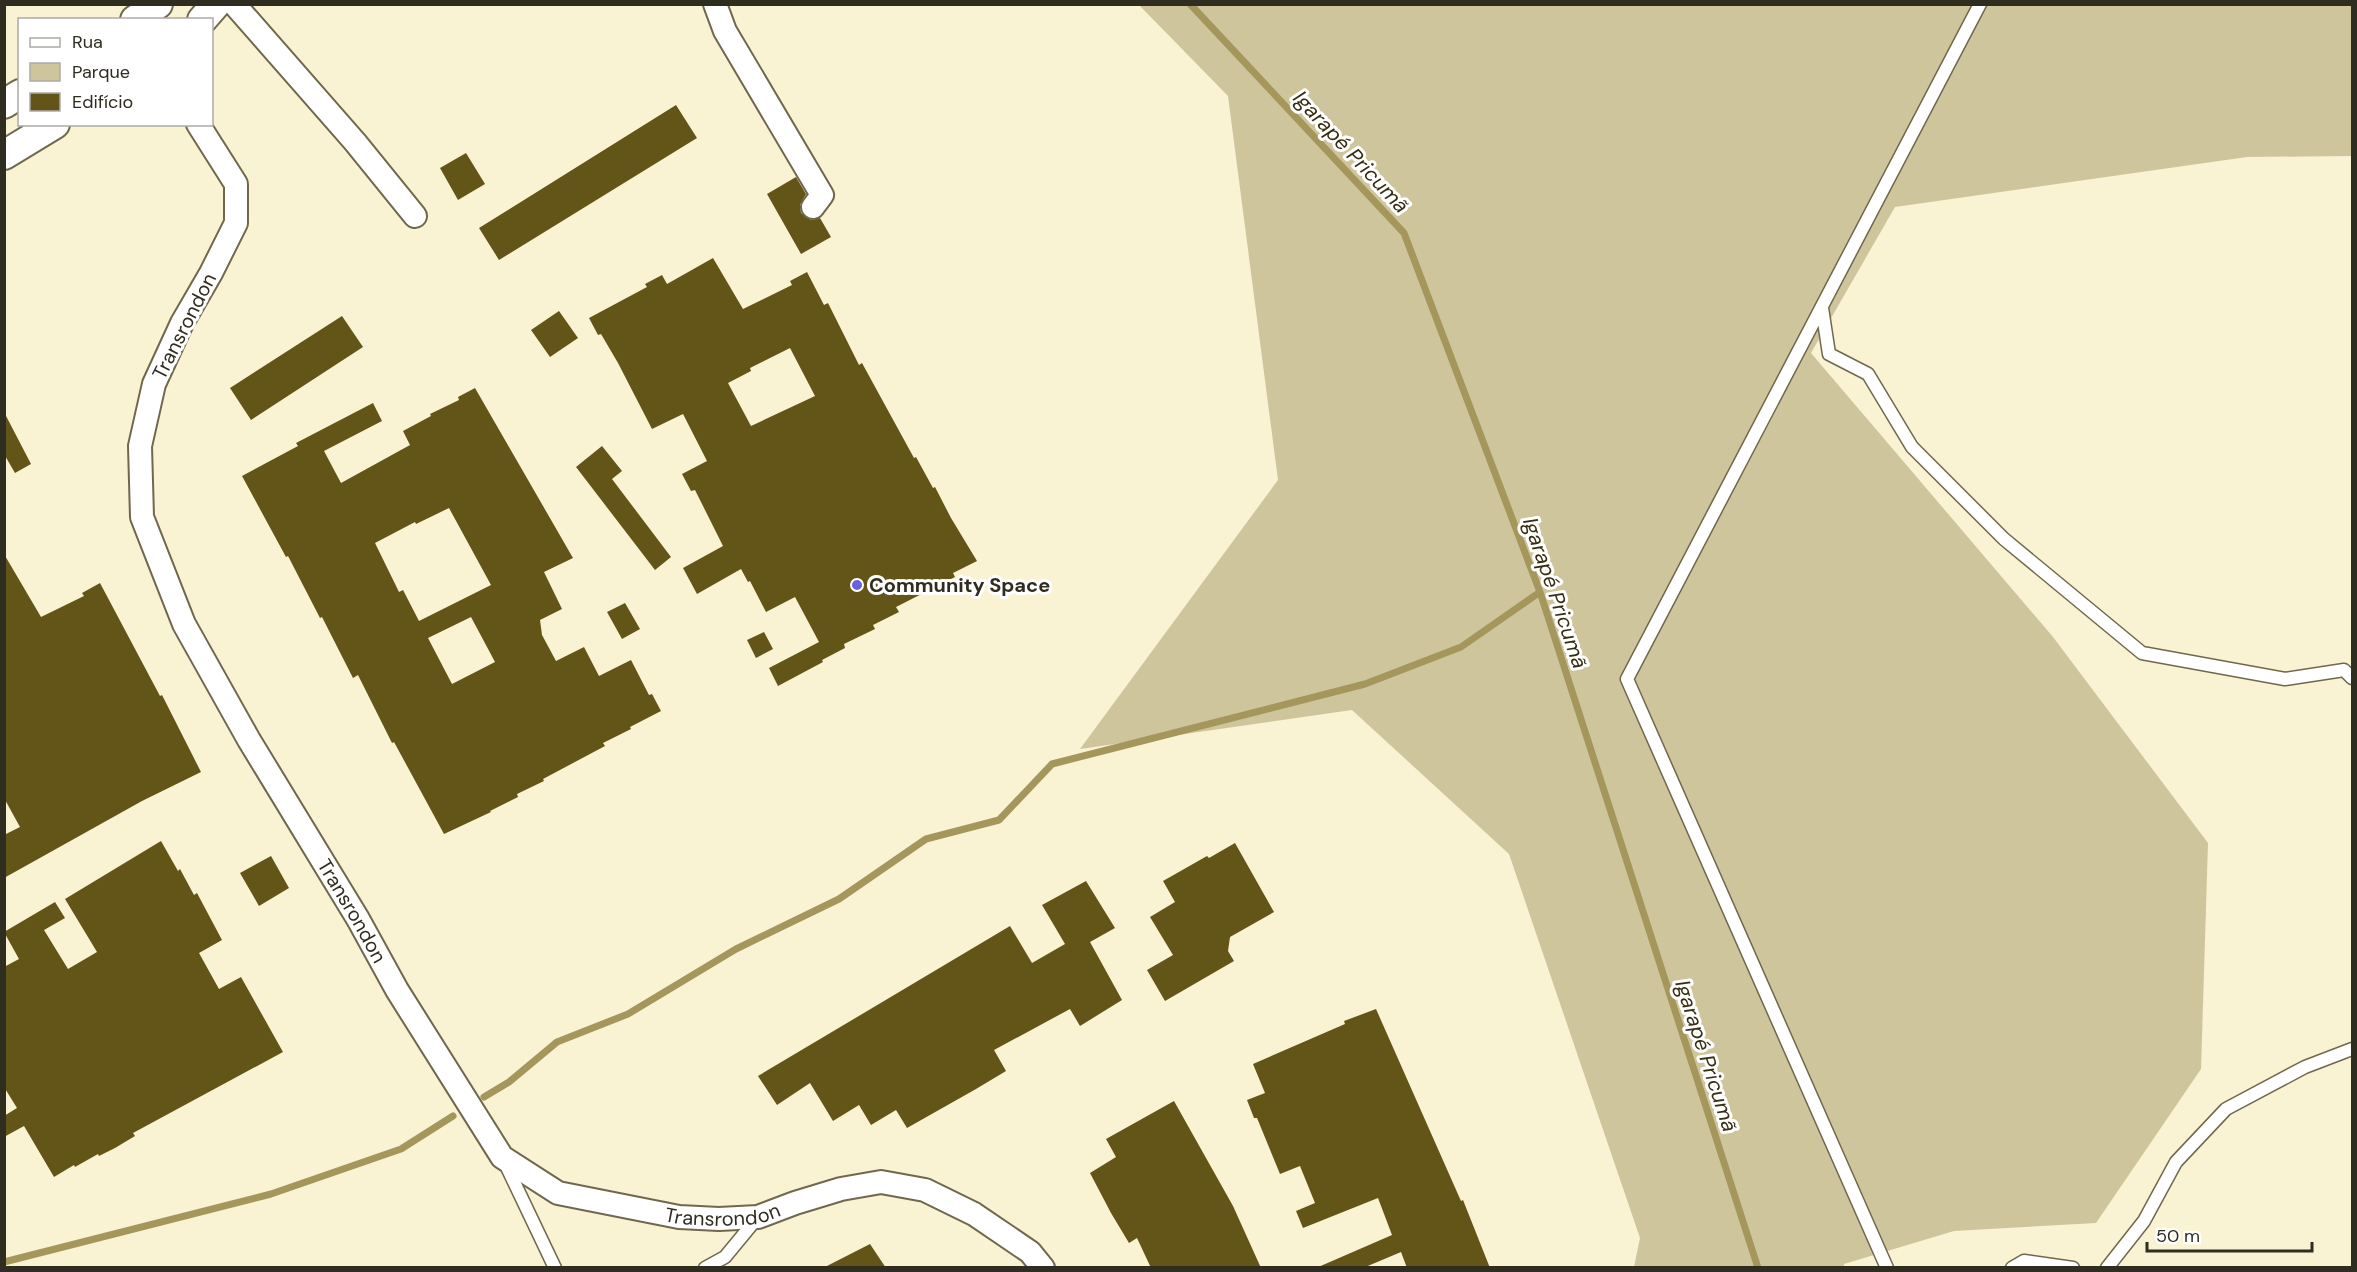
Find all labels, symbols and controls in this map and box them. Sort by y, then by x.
legend [18,18,213,126]
text: Rua [72,30,103,54]
text: Parque [72,60,130,84]
water label: Igarapé Pricumã [1287,85,1415,219]
text: Edifício [72,90,133,114]
street label: Transrondon [146,268,222,384]
water label: Igarapé Pricumã [1516,514,1594,672]
place label: Community Space [869,572,1050,598]
marker: Community Space [850,578,864,592]
street label: Transrondon [312,854,393,967]
water label: Igarapé Pricumã [1668,977,1744,1135]
street label: Transrondon [663,1197,784,1232]
scale bar [2147,1215,2312,1253]
text: 50 m [2156,1224,2200,1248]

